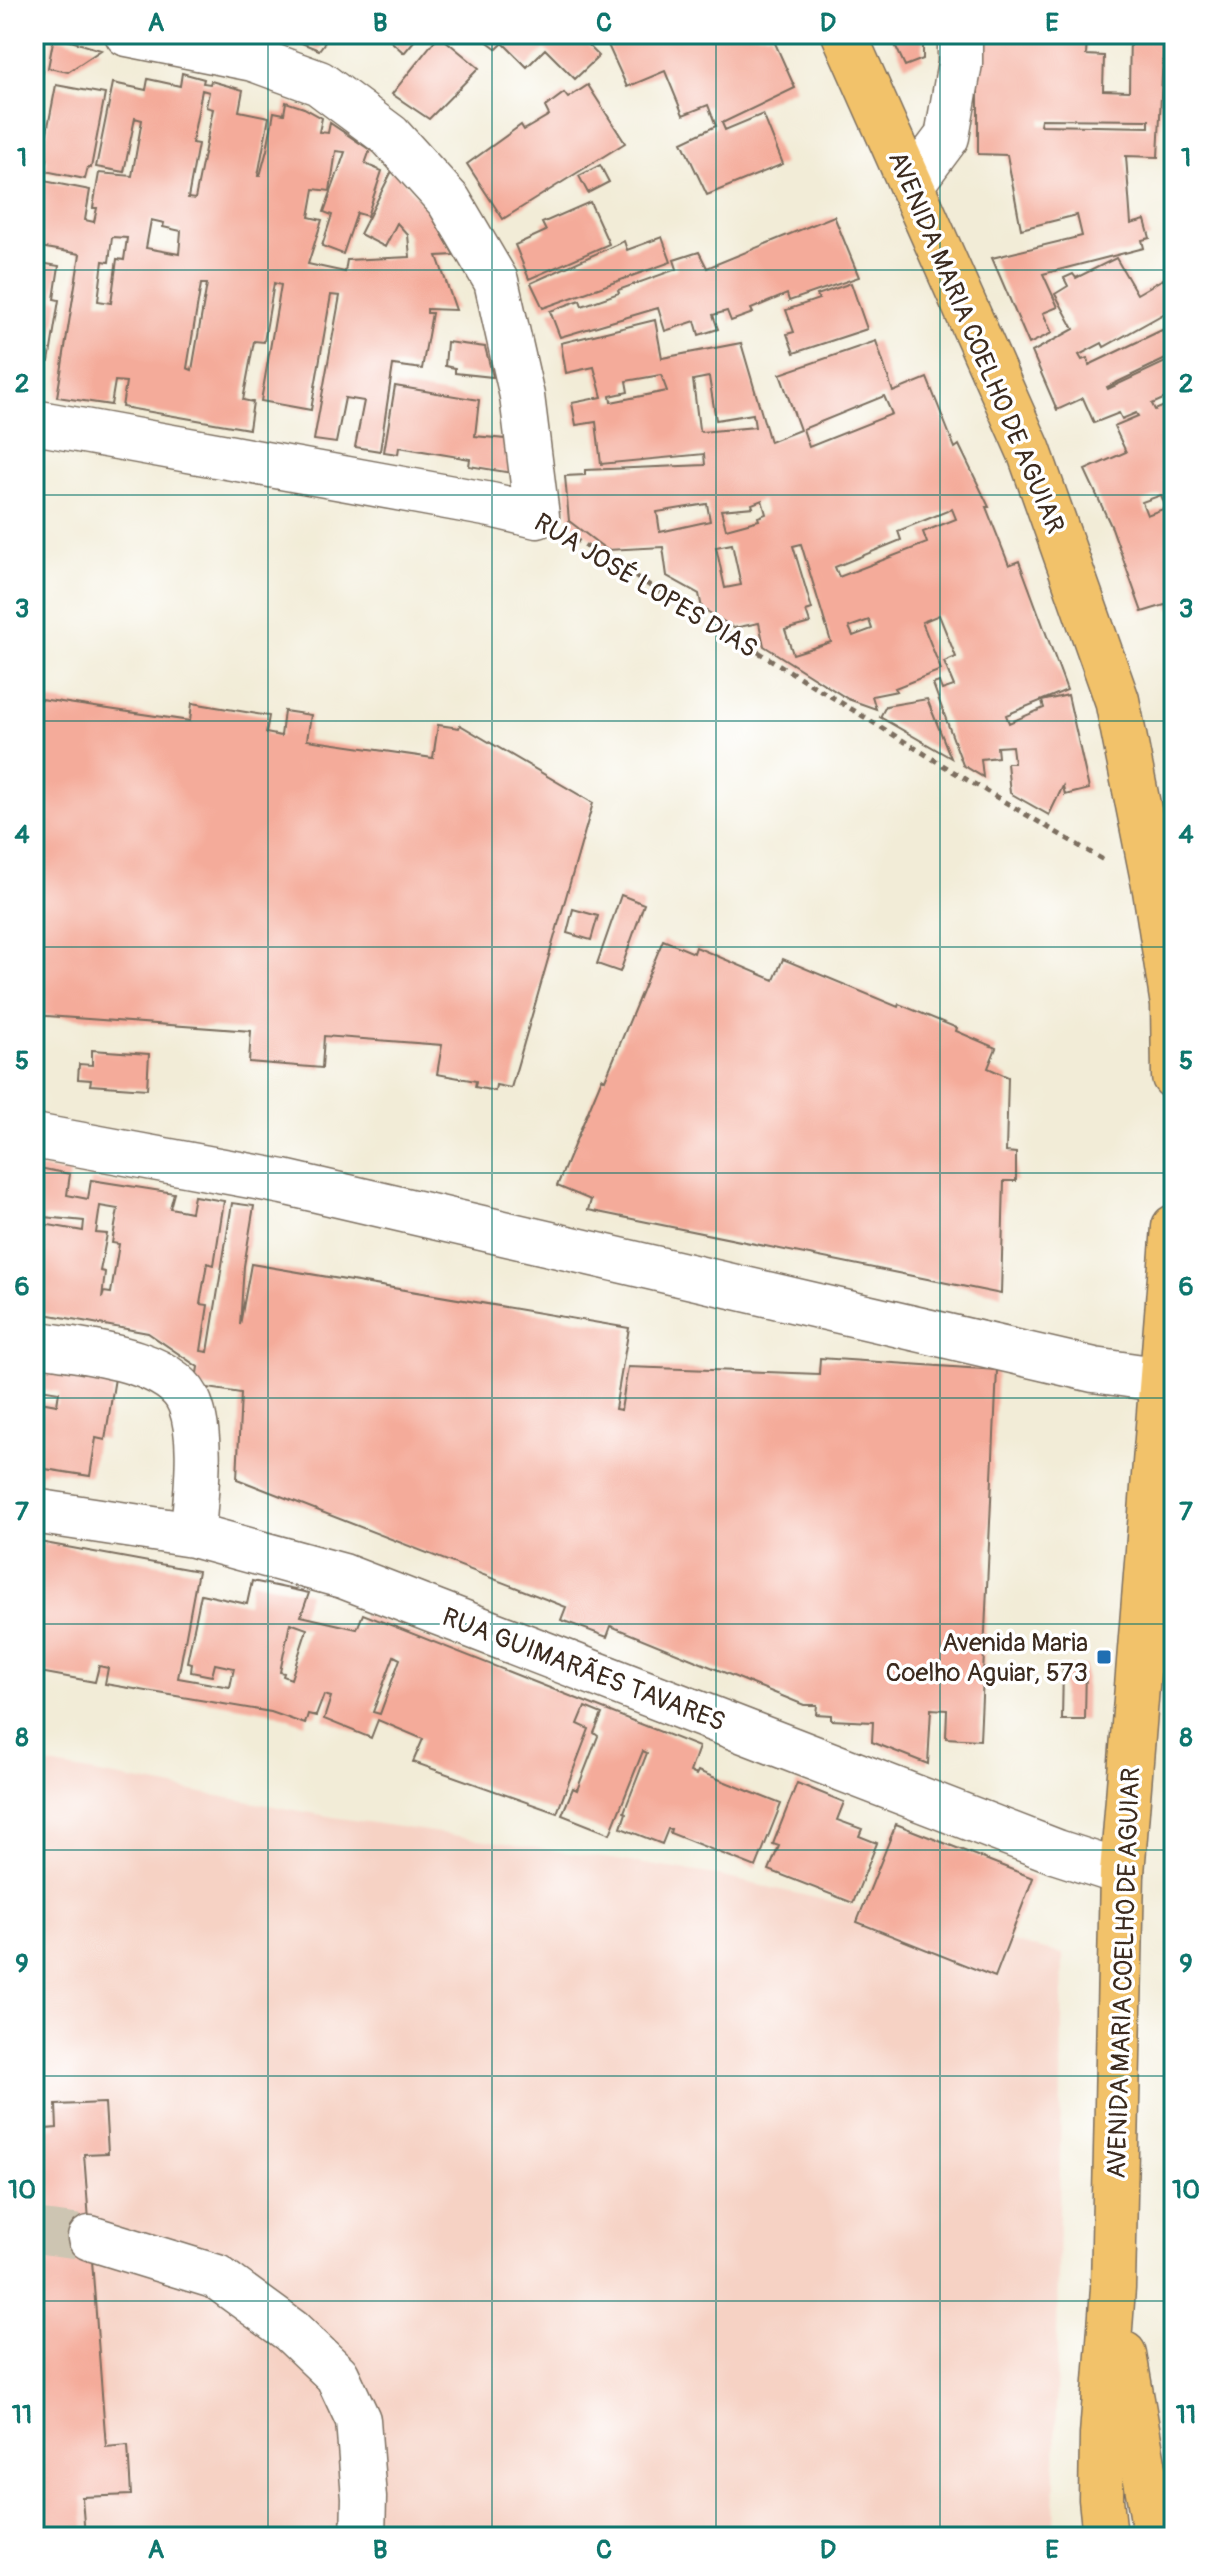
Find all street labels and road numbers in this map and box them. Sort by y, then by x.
street label: AVENIDA MARIA COELHO DE AGUIAR [881,147,1071,538]
street label: RUA JOSÉ LOPES DIAS [528,507,763,665]
street label: RUA GUIMARÃES TAVARES [438,1601,730,1739]
street label: AVENIDA MARIA COELHO DE AGUIAR [1101,1767,1147,2179]

